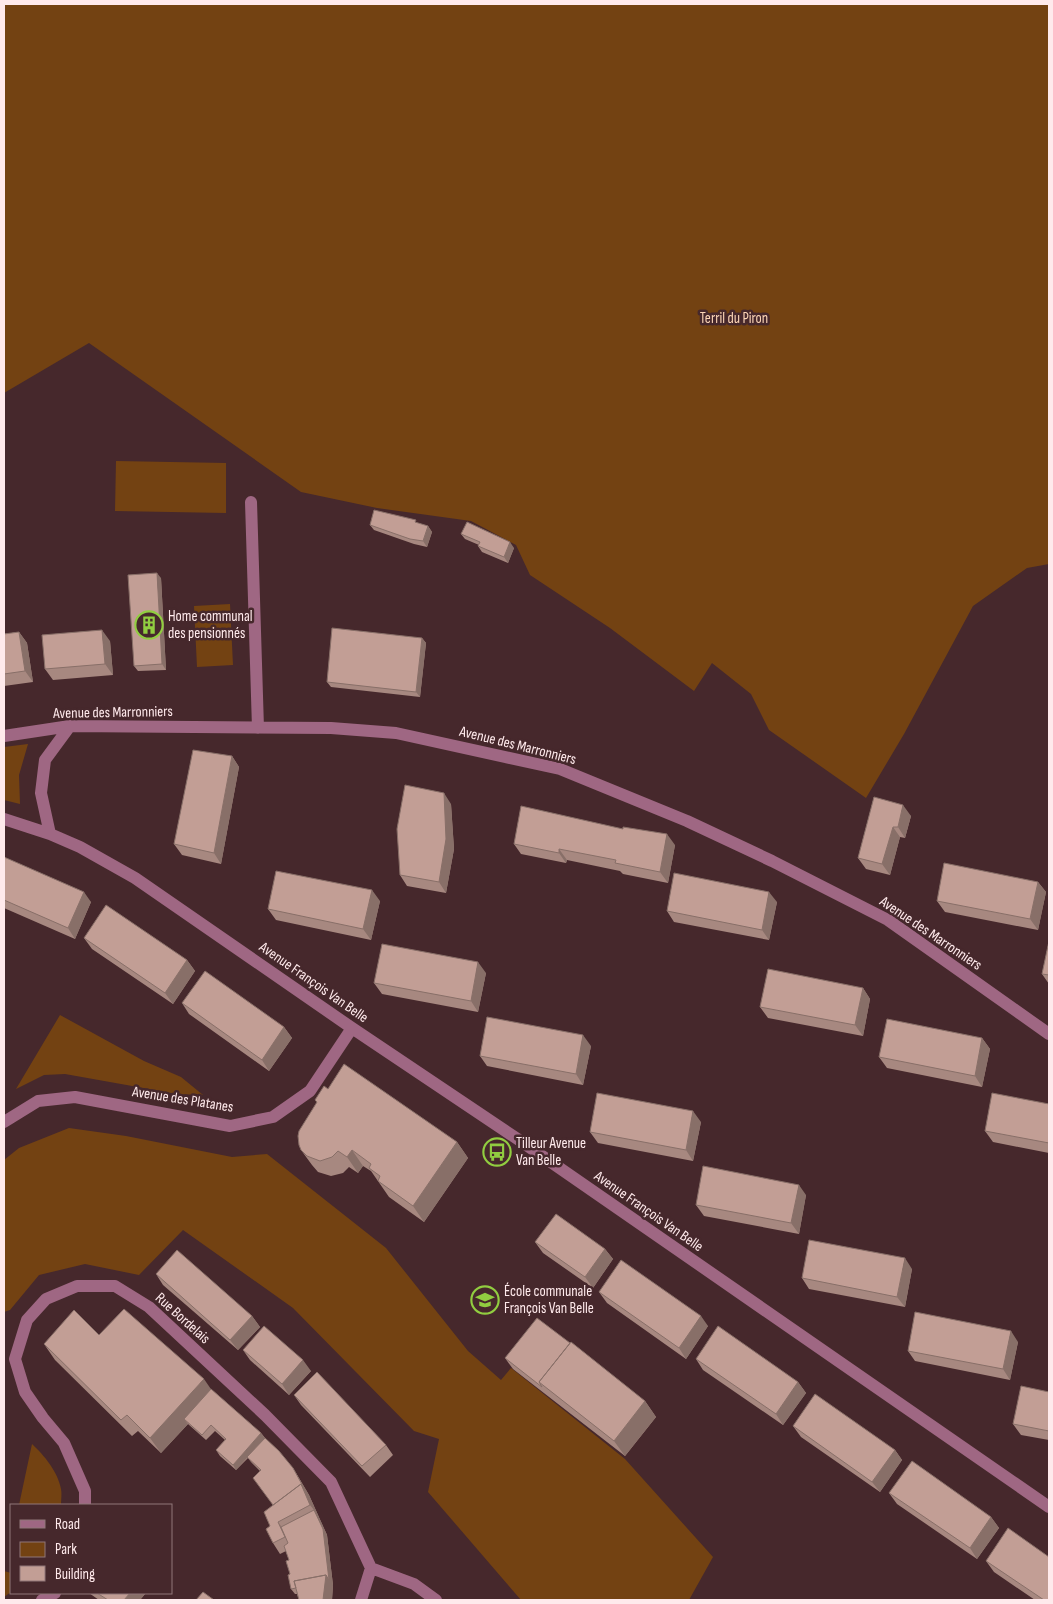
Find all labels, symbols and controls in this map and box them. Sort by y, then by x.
park label: Terril du Piron [700,309,768,328]
place label: Home communal des pensionnés [168,607,253,643]
building icon: Home communal des pensionnés [134,610,164,640]
street label: Avenue des Marronniers [52,702,173,723]
street label: Avenue des Marronniers [457,722,578,769]
street label: Avenue des Marronniers [875,892,986,975]
street label: Avenue François Van Belle [255,937,372,1027]
street label: Avenue des Platanes [130,1082,235,1117]
place label: Tilleur Avenue Van Belle [516,1134,586,1170]
bus stop icon: Tilleur Avenue Van Belle [482,1137,512,1167]
street label: Avenue François Van Belle [590,1166,707,1256]
place label: École communale François Van Belle [504,1282,594,1318]
school or university icon: École communale François Van Belle [470,1285,500,1315]
street label: Rue Bordelais [151,1289,214,1348]
legend [10,1504,172,1594]
text: Road [55,1515,80,1534]
text: Park [55,1540,77,1559]
text: Building [55,1565,95,1584]

